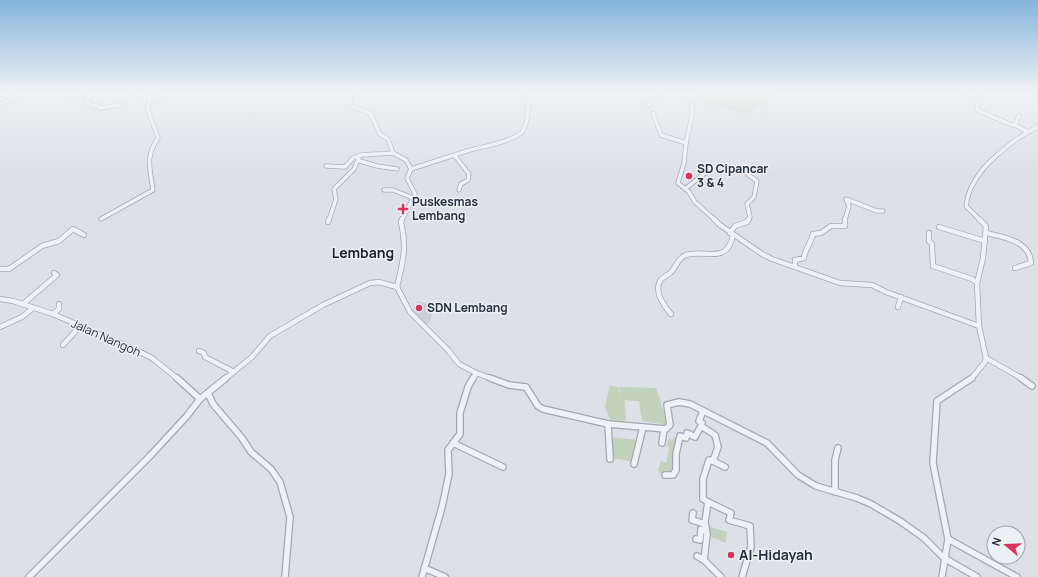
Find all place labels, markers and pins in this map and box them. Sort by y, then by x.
place label: SD Cipancar 3 & 4 [697,160,768,191]
marker: SD Cipancar 3 & 4 [684,171,694,181]
place label: Puskesmas Lembang [412,193,478,224]
marker: Puskesmas Lembang [397,203,409,215]
place label: SDN Lembang [427,299,508,316]
marker: SDN Lembang [414,303,424,313]
place label: Al-Hidayah [739,545,813,564]
marker: Al-Hidayah [726,550,736,560]

